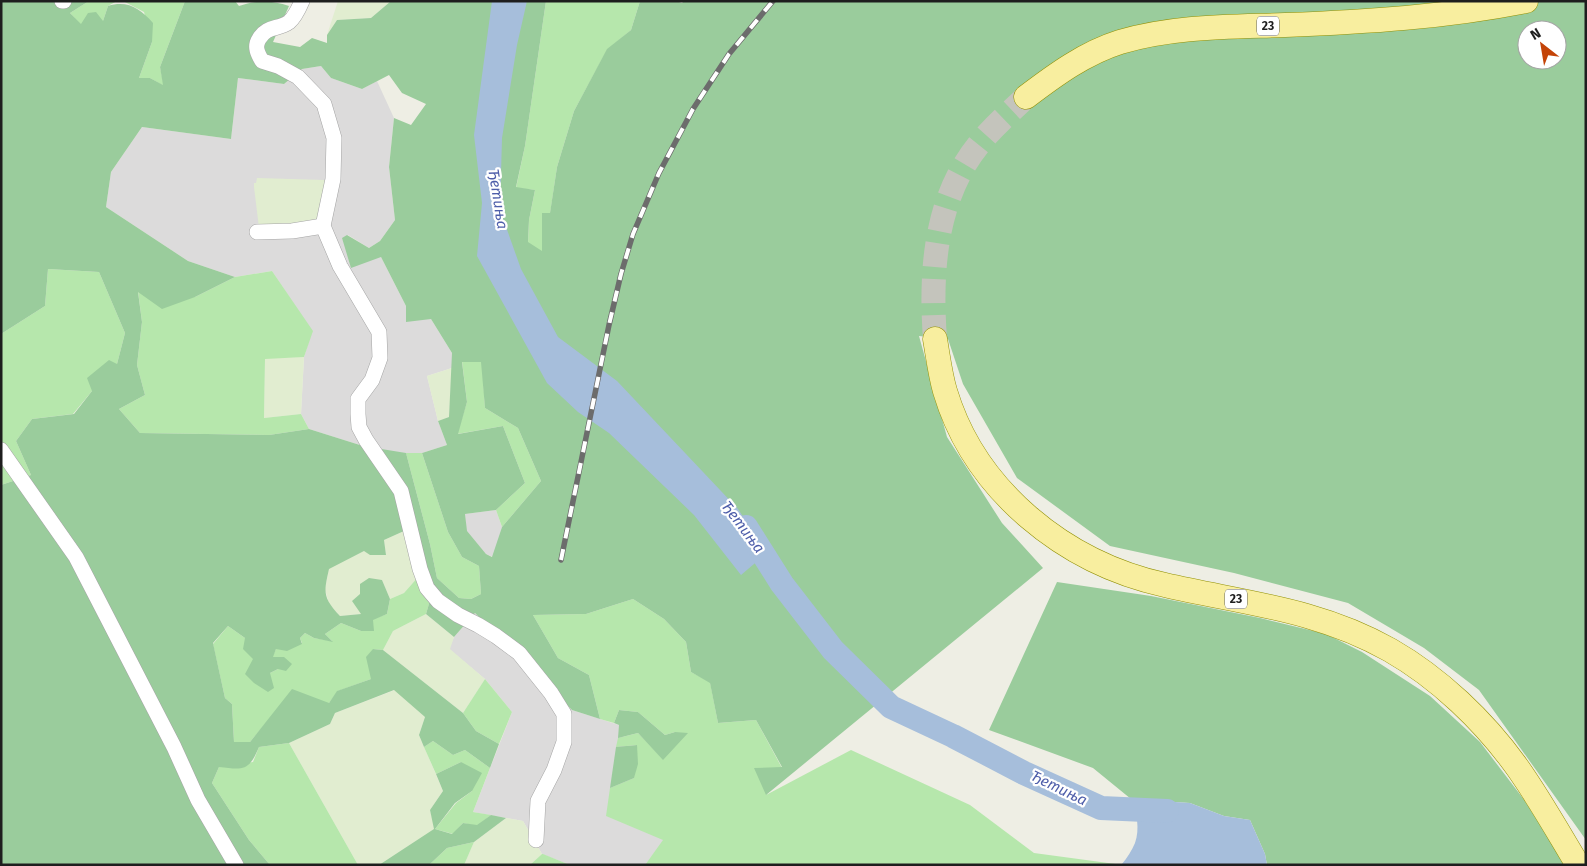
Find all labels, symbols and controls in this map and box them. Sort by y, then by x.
road number: 23 [1257,16,1279,36]
north arrow [1517,20,1567,70]
text: N [1527,25,1544,44]
water label: Ђетиња [484,168,512,230]
water label: Ђетиња [718,497,768,557]
road number: 23 [1225,590,1247,608]
water label: Ђетиња [1028,767,1090,809]

